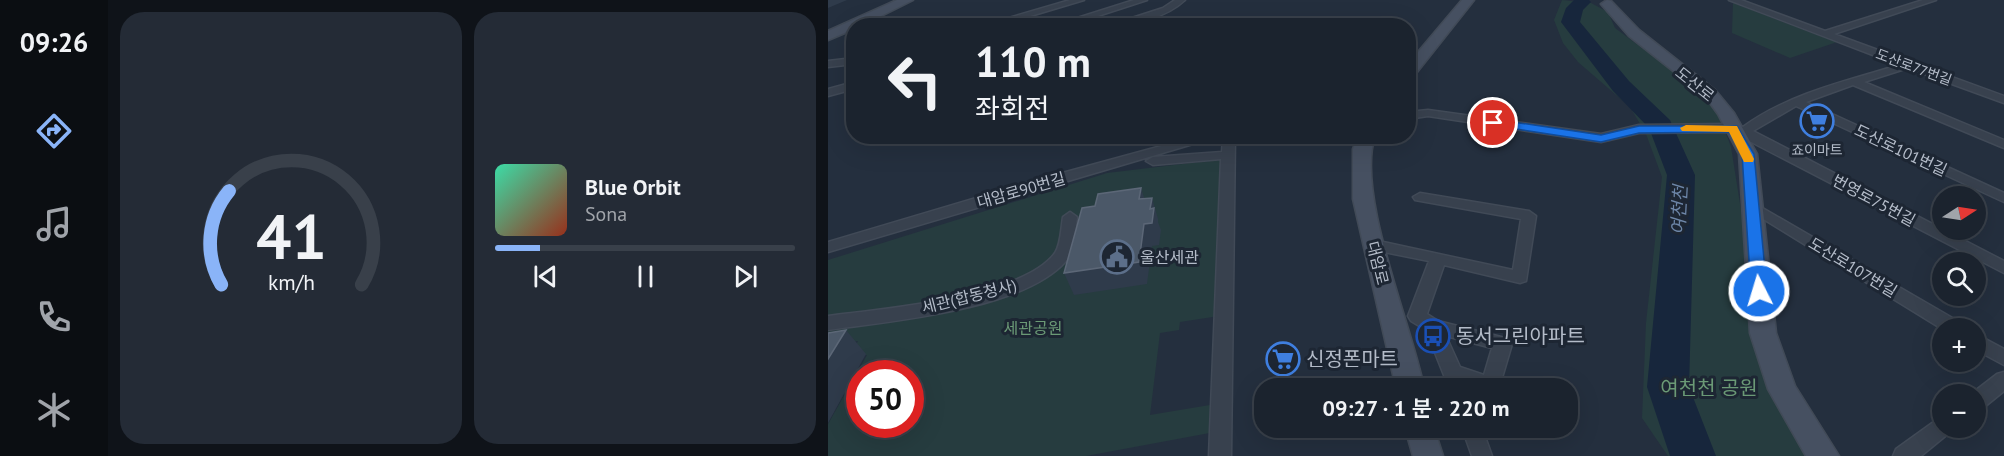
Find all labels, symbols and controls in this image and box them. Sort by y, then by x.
text: 09:26 [20,25,88,59]
text: 110 m [975,34,1091,89]
icon: left [876,42,954,120]
street label: 도산로77번길 [1873,45,1955,89]
street label: 도산로 [1672,62,1719,106]
text: 좌회전 [975,91,1050,125]
pin [1467,97,1518,148]
supermarket icon: 죠이마트 [1799,103,1835,139]
icon: arrive [1476,106,1509,139]
icon: directions [33,110,75,152]
street label: 도산로101번길 [1852,120,1950,180]
place label: 죠이마트 [1791,141,1843,159]
street label: 대암로90번길 [974,168,1068,212]
street label: 번영로75번길 [1829,170,1919,230]
text: Blue Orbit [585,173,681,201]
water label: 여천천 [1666,182,1692,235]
north arrow [1932,186,1986,240]
map controls [1932,186,1986,438]
text: 41 [256,195,326,276]
text: Sona [585,201,627,227]
icon: music [33,203,75,245]
street label: 도산로107번길 [1805,233,1901,301]
public building icon: 울산세관 [1099,239,1135,275]
street label: 대암로 [1363,239,1393,287]
place label: 울산세관 [1140,247,1199,267]
button: search [1932,252,1986,306]
position arrow [1727,259,1791,323]
icon: previous [529,260,562,293]
icon: pause [629,260,662,293]
icon: next [729,260,762,293]
text: km/h [267,268,314,296]
street label: 세관(합동청사) [919,275,1019,317]
icon: phone [33,296,75,338]
park label: 세관공원 [1004,318,1062,338]
bus stop icon: 동서그린아파트 [1415,318,1451,354]
button: + [1932,318,1986,372]
place label: 동서그린아파트 [1456,323,1585,349]
supermarket icon: 신정폰마트 [1265,341,1301,377]
place label: 신정폰마트 [1306,346,1398,372]
speed limit sign: 50 [846,360,924,438]
park label: 여천천 공원 [1660,375,1758,401]
button: − [1932,384,1986,438]
icon: climate [33,389,75,431]
text: 09:27 · 1 분 · 220 m [1322,394,1510,422]

